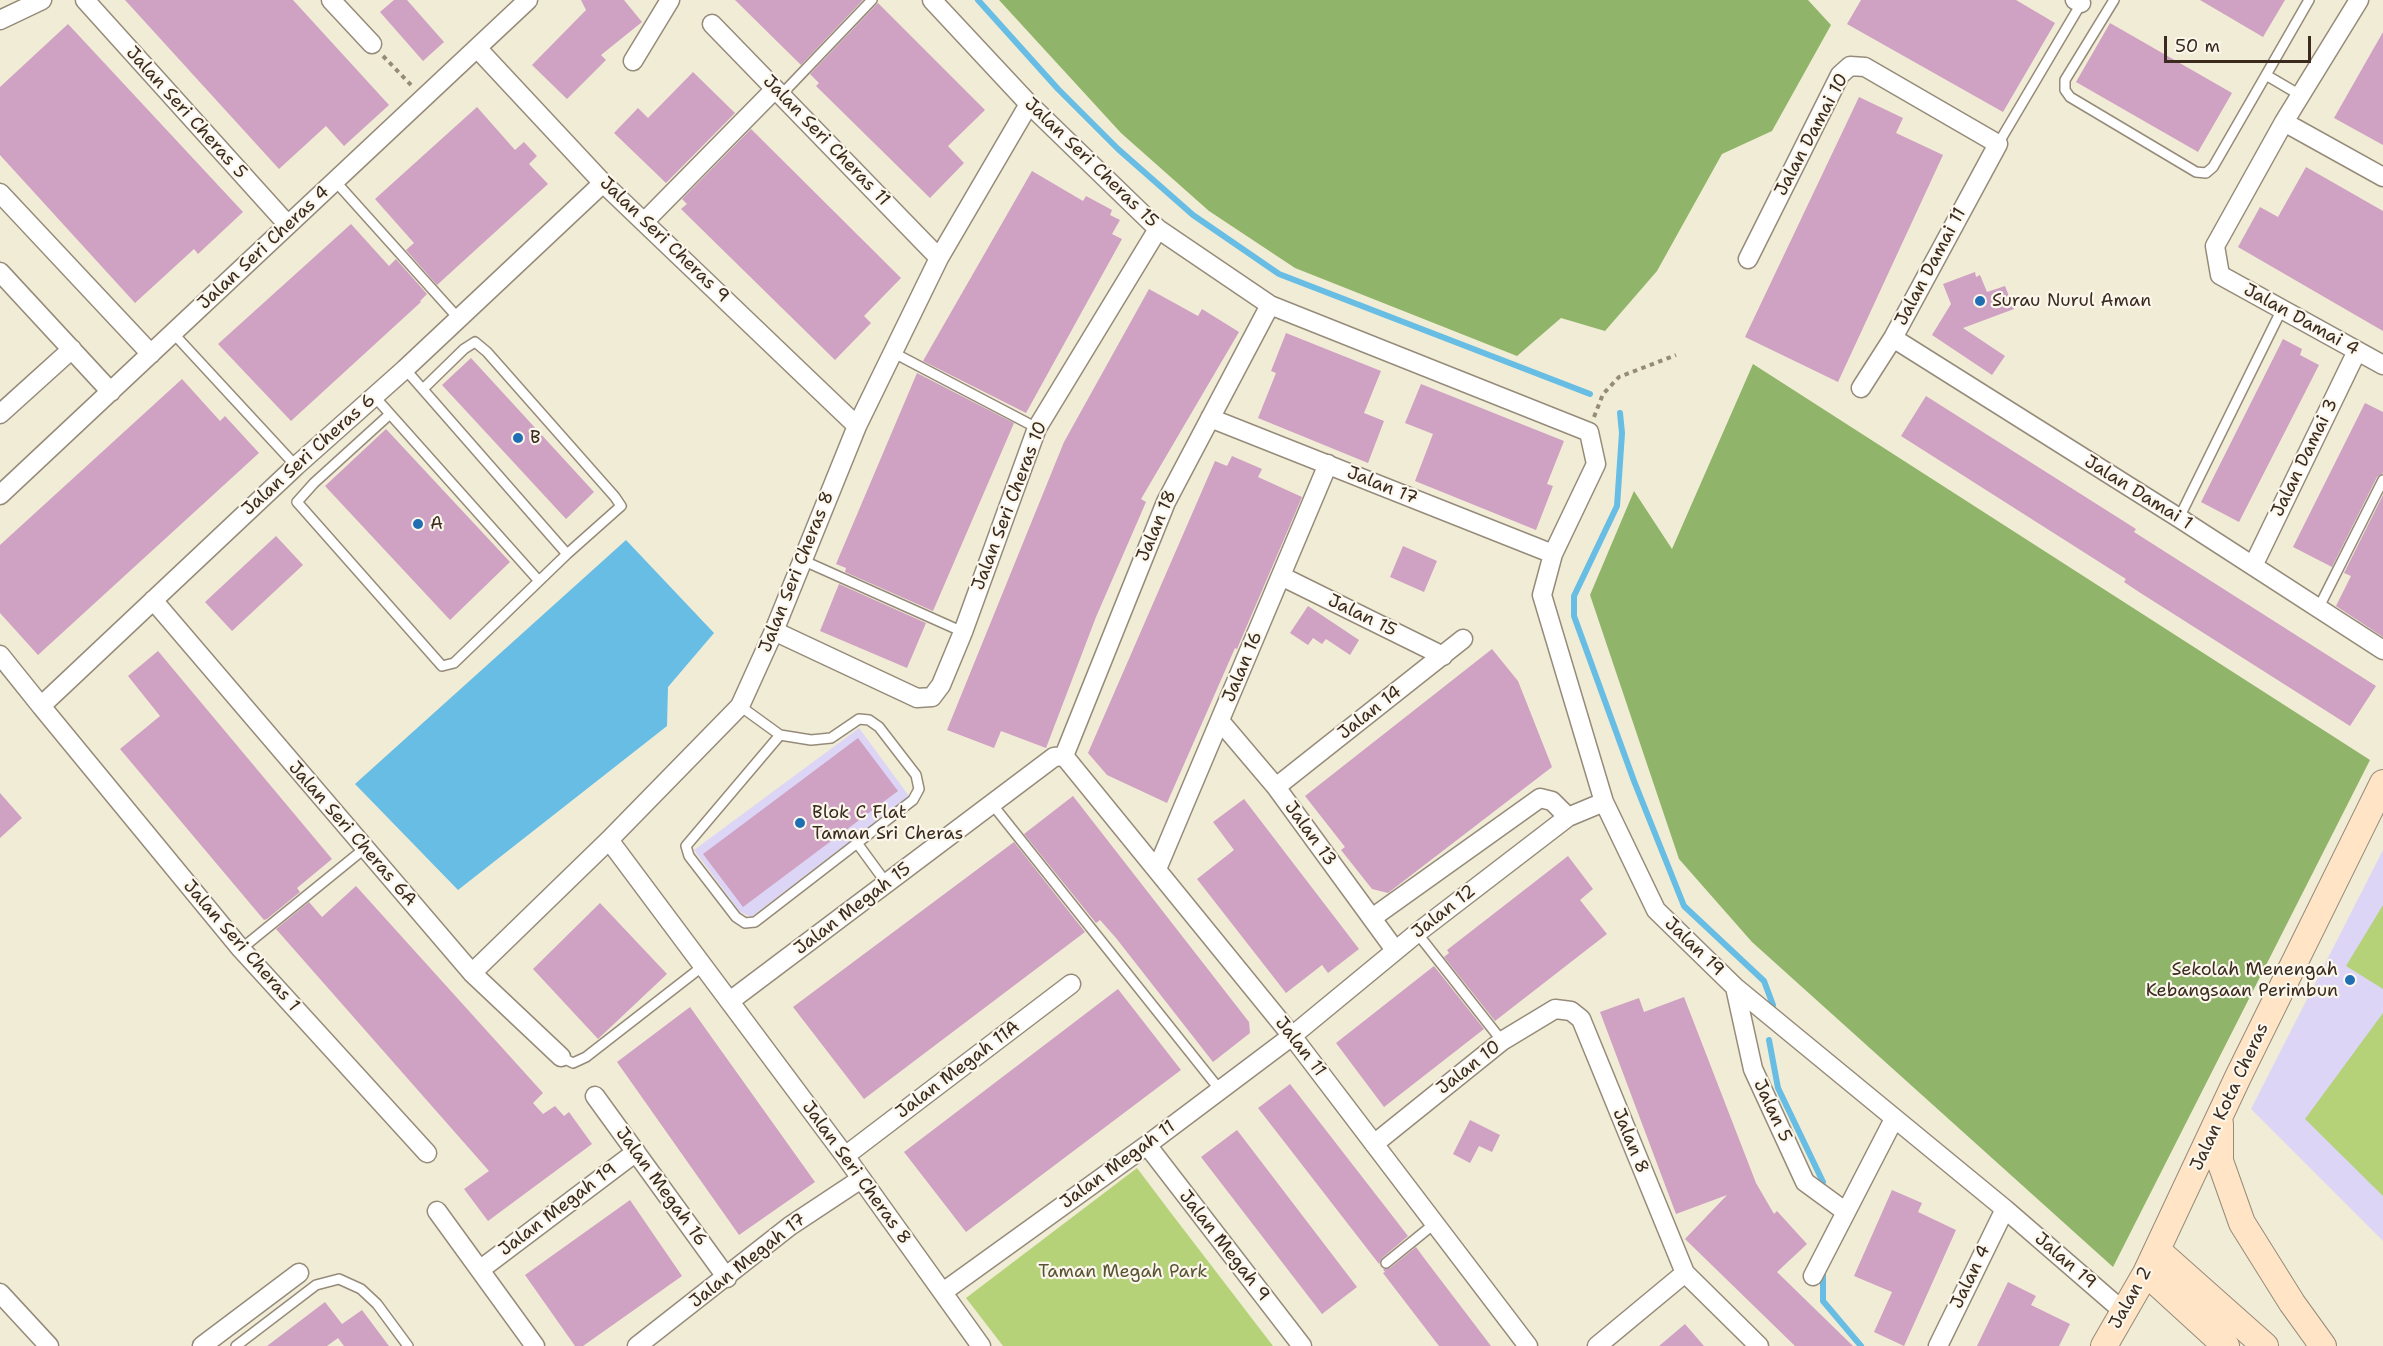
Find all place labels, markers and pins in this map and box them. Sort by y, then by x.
place label: Surau Nurul Aman [1992,290,2151,312]
marker: Surau Nurul Aman [1973,294,1987,308]
place label: B [530,427,541,449]
marker: B [511,431,525,445]
place label: A [430,513,443,535]
marker: A [411,517,425,531]
place label: Blok C Flat Taman Sri Cheras [812,802,963,844]
marker: Blok C Flat Taman Sri Cheras [793,816,807,830]
place label: Sekolah Menengah Kebangsaan Perimbun [2146,959,2338,1002]
marker: Sekolah Menengah Kebangsaan Perimbun [2343,973,2357,987]

